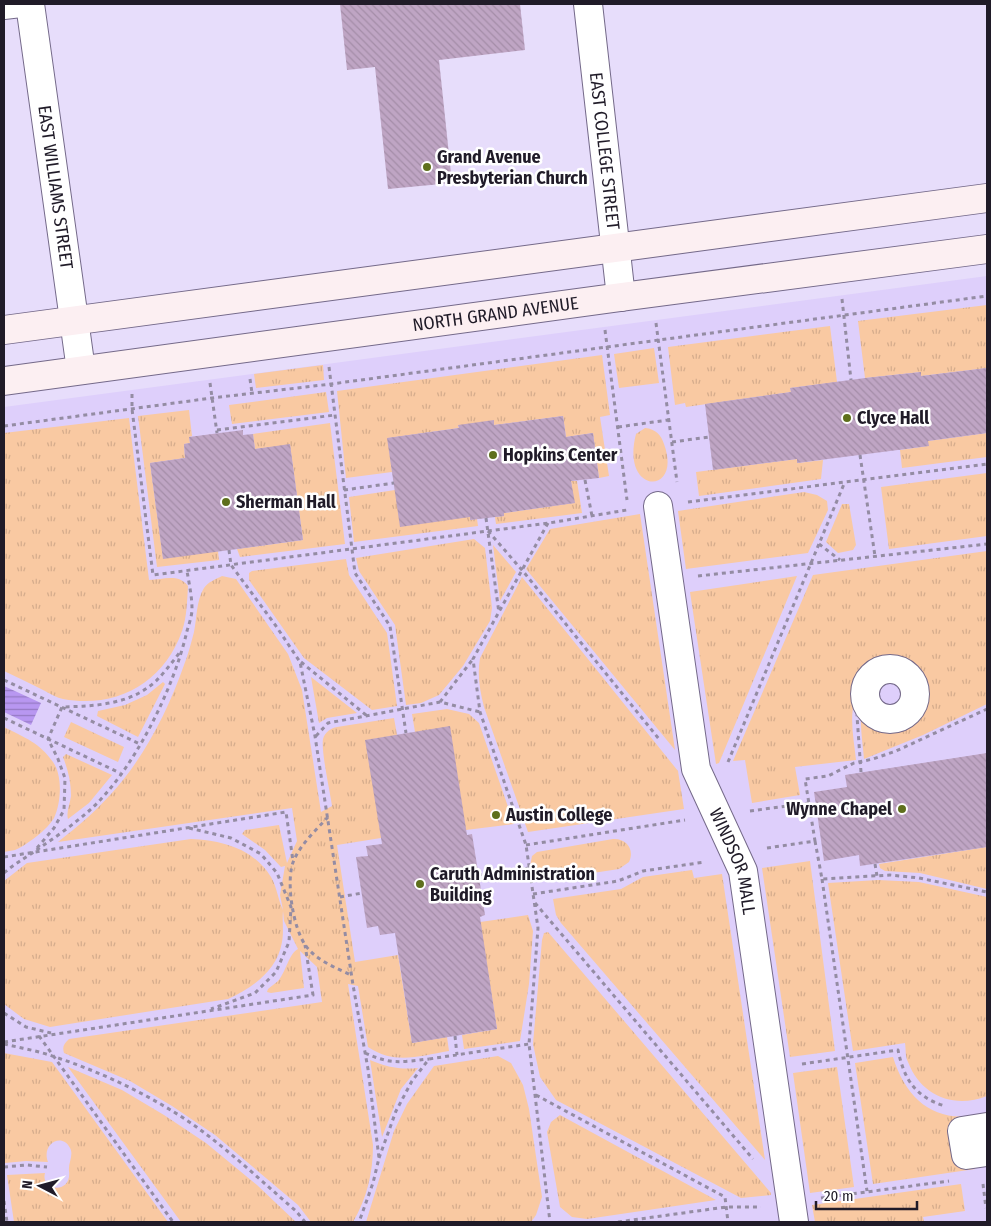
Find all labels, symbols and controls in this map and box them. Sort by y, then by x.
street label: EAST COLLEGE STREET [585,71,624,232]
street label: EAST WILLIAMS STREET [33,104,78,271]
place label: Grand Avenue Presbyterian Church [437,146,588,189]
marker: Grand Avenue Presbyterian Church [421,161,433,173]
street label: NORTH GRAND AVENUE [411,292,580,336]
place label: Clyce Hall [857,407,929,429]
marker: Clyce Hall [841,412,853,424]
place label: Hopkins Center [503,444,618,466]
marker: Hopkins Center [487,449,499,461]
place label: Sherman Hall [236,491,336,513]
marker: Sherman Hall [220,496,232,508]
place label: Wynne Chapel [786,798,892,820]
marker: Wynne Chapel [896,803,908,815]
place label: Austin College [505,804,612,826]
street label: WINDSOR MALL [705,805,760,916]
marker: Austin College [490,809,502,821]
place label: Caruth Administration Building [430,863,595,906]
marker: Caruth Administration Building [414,878,426,890]
north arrow [15,1161,65,1211]
scale bar [816,1178,917,1210]
text: N [19,1180,36,1190]
text: 20 m [824,1187,854,1205]

